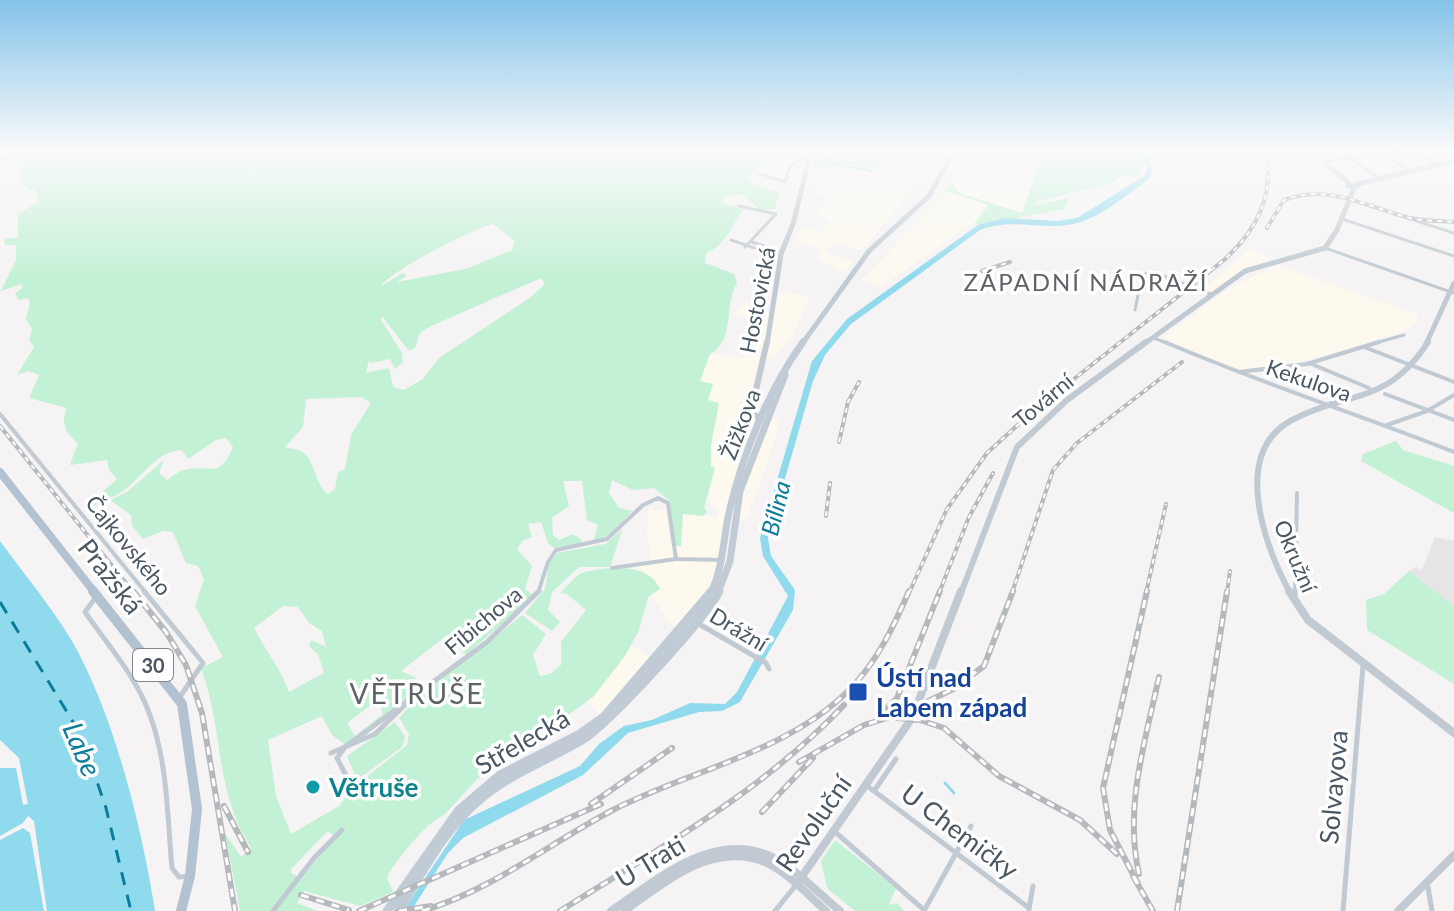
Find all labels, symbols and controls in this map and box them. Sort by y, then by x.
street label: Hostovická [733,245,781,355]
district label: ZÁPADNÍ NÁDRAŽÍ [964,267,1208,296]
street label: Kekulova [1263,353,1355,407]
street label: Tovární [1007,367,1079,433]
street label: Žižkova [714,385,766,463]
water label: Bílina [754,477,796,539]
street label: Čajkovského [80,489,178,601]
street label: Okružní [1269,516,1324,597]
street label: Pražská [72,532,150,620]
street label: Fibichova [439,580,527,660]
street label: Drážní [705,601,773,657]
road number: 30 [133,649,173,681]
place label: Ústí nad Labem západ [876,661,1027,723]
district label: VĚTRUŠE [349,676,485,710]
marker: Ústí nad Labem západ [847,681,869,703]
street label: Střelecká [469,701,575,781]
water label: Labe [57,717,109,781]
street label: Solvayova [1312,729,1354,845]
street label: Revoluční [768,768,858,877]
place label: Větruše [328,771,419,803]
street label: U Chemičky [895,777,1025,886]
marker: Větruše [304,778,322,796]
street label: U Trati [609,828,691,894]

